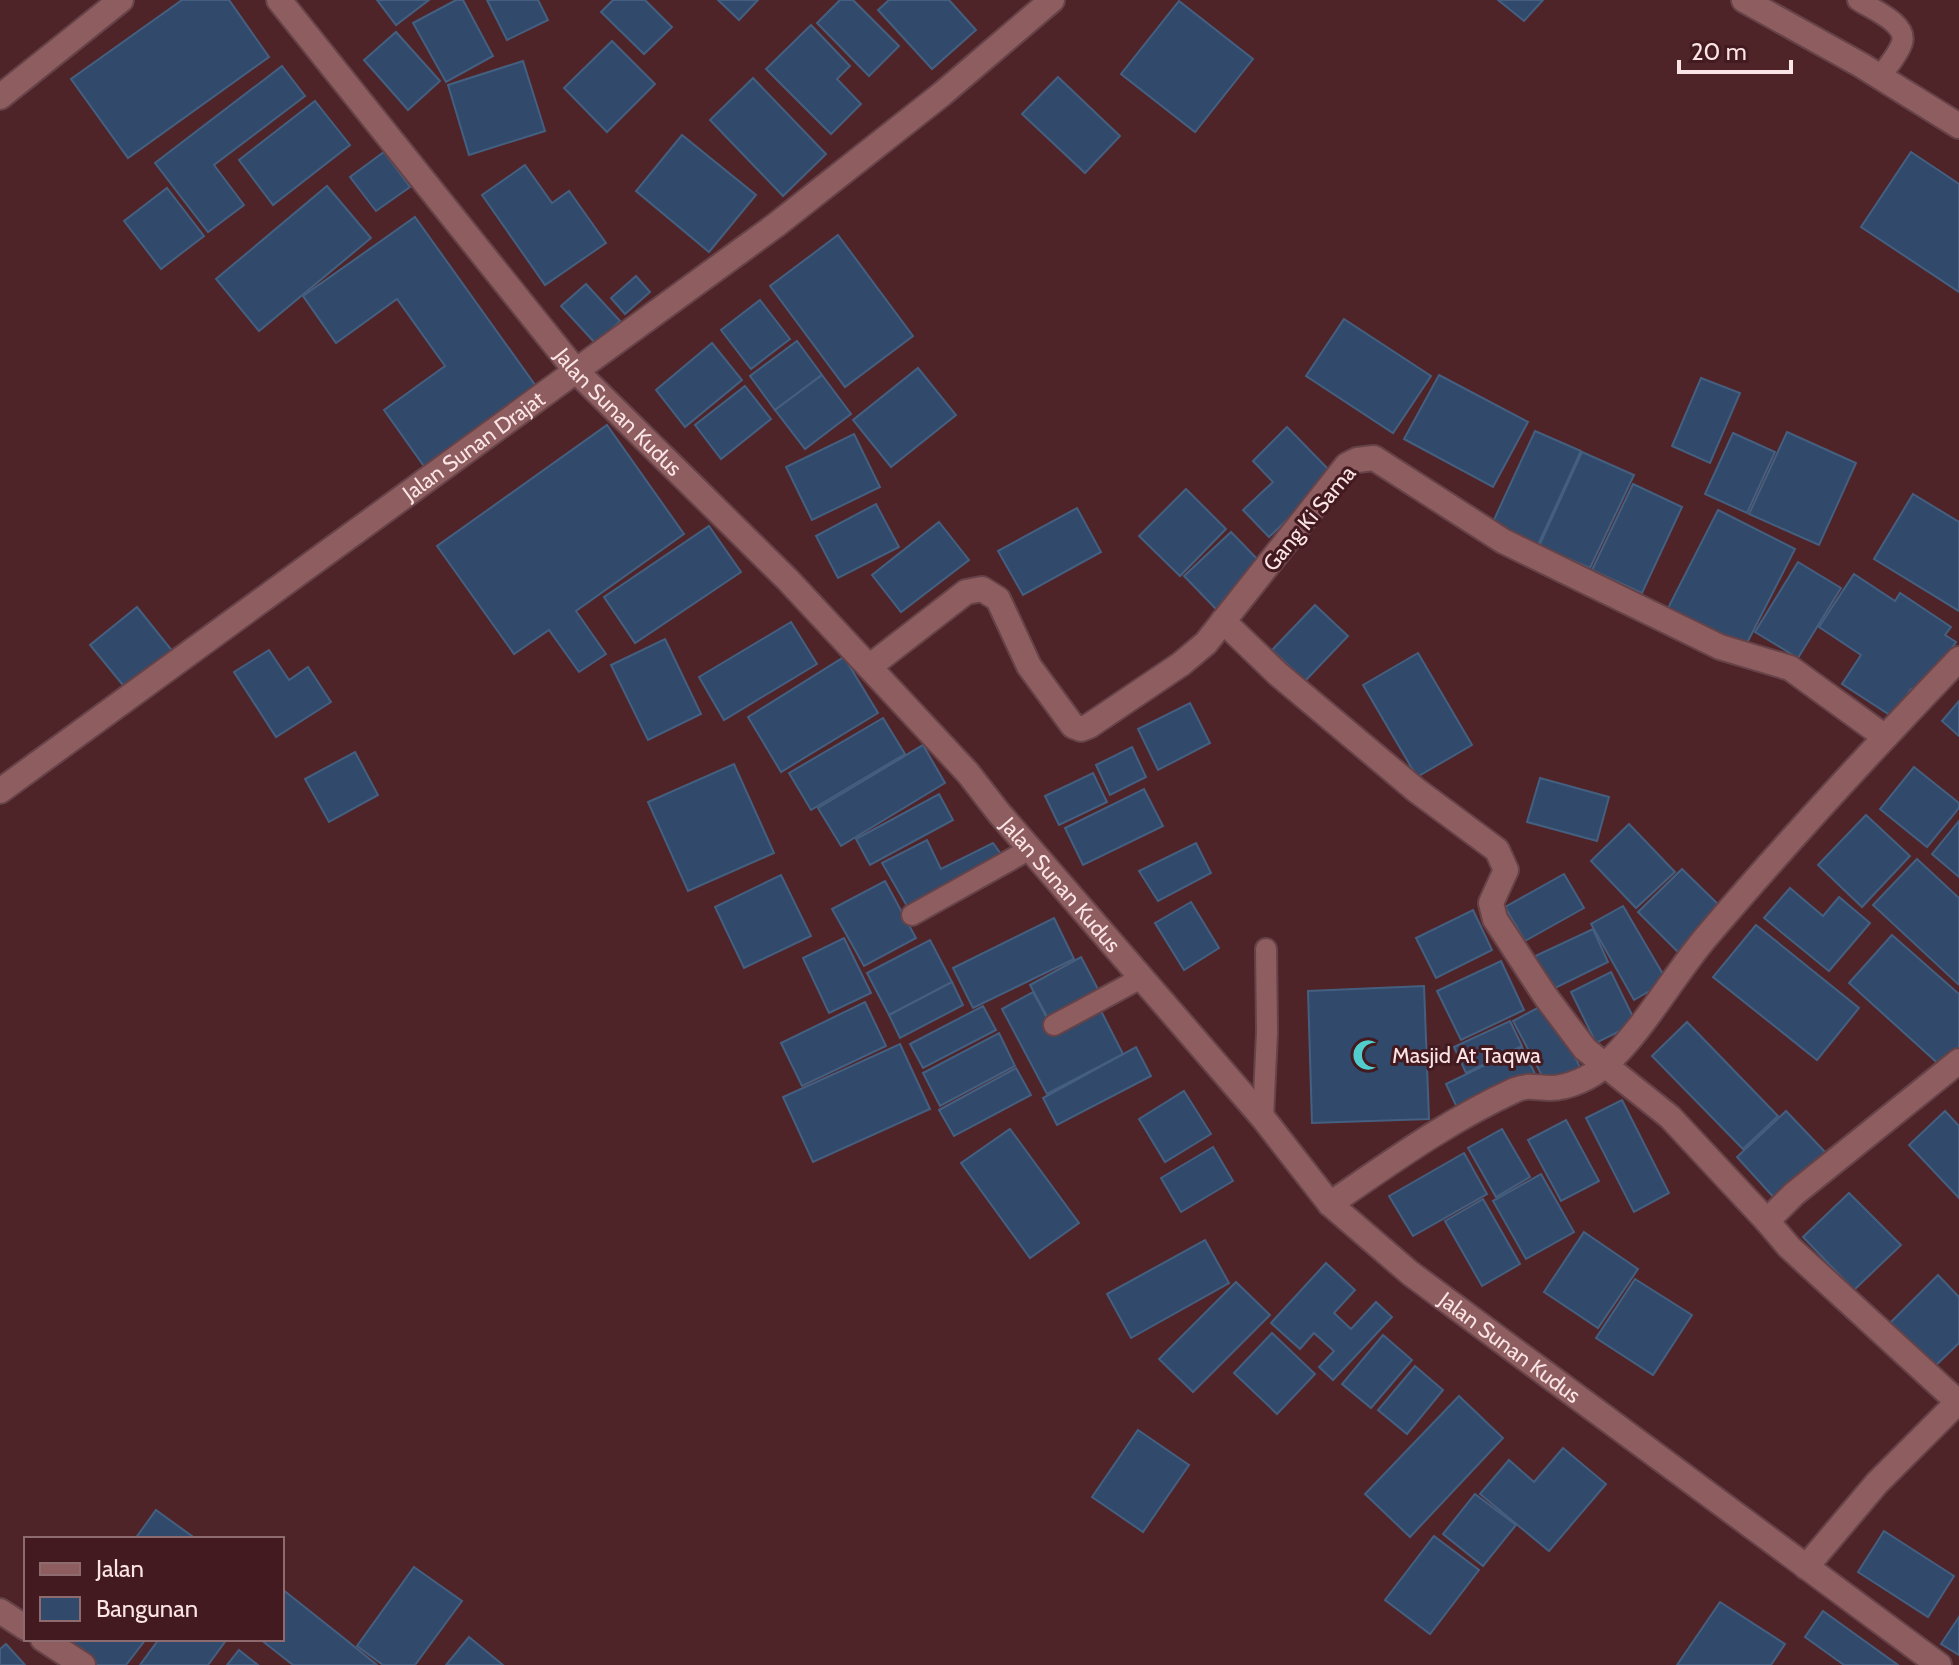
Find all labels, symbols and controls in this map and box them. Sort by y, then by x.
scale bar [1679,24,1791,74]
text: 20 m [1691,37,1747,66]
street label: Jalan Sunan Kudus [548,342,687,482]
street label: Jalan Sunan Drajat [397,385,550,507]
street label: Gang Ki Sama [1257,460,1362,577]
street label: Jalan Sunan Kudus [994,811,1126,958]
mosque icon: Masjid At Taqwa [1351,1038,1385,1072]
place label: Masjid At Taqwa [1392,1042,1541,1069]
street label: Jalan Sunan Kudus [1433,1286,1586,1409]
legend [24,1537,284,1641]
text: Jalan [95,1554,144,1583]
text: Bangunan [96,1594,198,1623]

